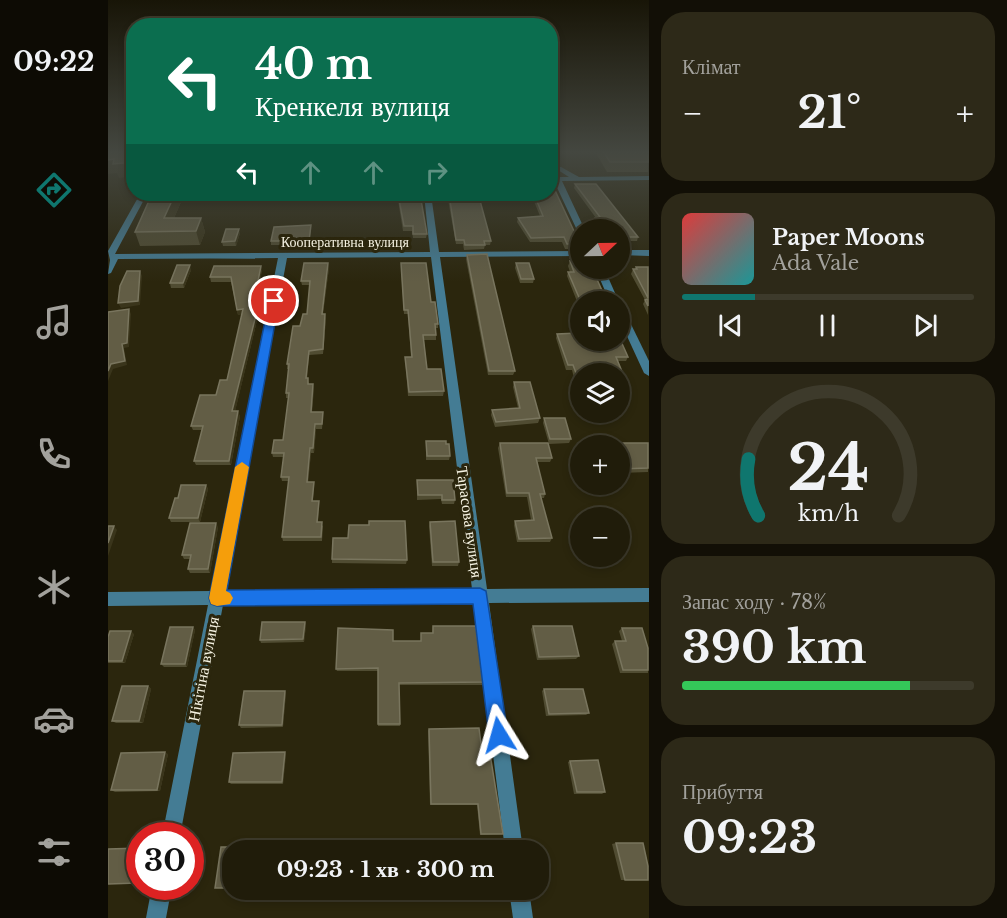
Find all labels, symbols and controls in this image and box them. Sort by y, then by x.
text: 40 m [255,38,372,90]
icon: left [156,42,234,120]
text: 09:22 [13,45,95,78]
text: Клімат [682,55,741,79]
text: 21° [797,84,861,140]
text: Кренкеля вулиця [255,90,450,123]
text: − [682,93,703,134]
text: + [956,93,974,134]
icon: left [231,156,264,189]
icon: ahead [294,156,327,189]
icon: ahead [357,156,390,189]
icon: right [420,156,453,189]
icon: directions [33,169,75,211]
north arrow [570,219,630,279]
map controls [570,219,630,567]
text: Paper Moons [772,224,925,251]
street label: Кооперативна вулиця [281,233,410,251]
text: Ada Vale [772,251,859,275]
pin [248,275,299,326]
icon: arrive [257,284,290,317]
button: sound [570,291,630,351]
icon: music [33,301,75,343]
icon: previous [714,309,747,342]
icon: pause [811,309,844,342]
icon: next [909,309,942,342]
button: layers [570,363,630,423]
text: 24 [787,429,869,507]
icon: phone [33,433,75,475]
button: + [570,435,630,495]
street label: Тарасова вулиця [452,465,488,580]
text: km/h [798,500,859,527]
button: − [570,507,630,567]
icon: climate [33,566,75,608]
text: Запас ходу · 78% [682,590,826,614]
street label: Нікітіна вулиця [183,614,223,723]
text: 390 km [682,619,867,675]
icon: car [33,698,75,740]
position arrow [467,703,531,767]
text: Прибуття [682,780,763,804]
text: 09:23 [682,809,817,865]
speed limit sign: 30 [126,822,204,900]
icon: filters [33,831,75,873]
text: 09:23 · 1 хв · 300 m [277,856,494,883]

